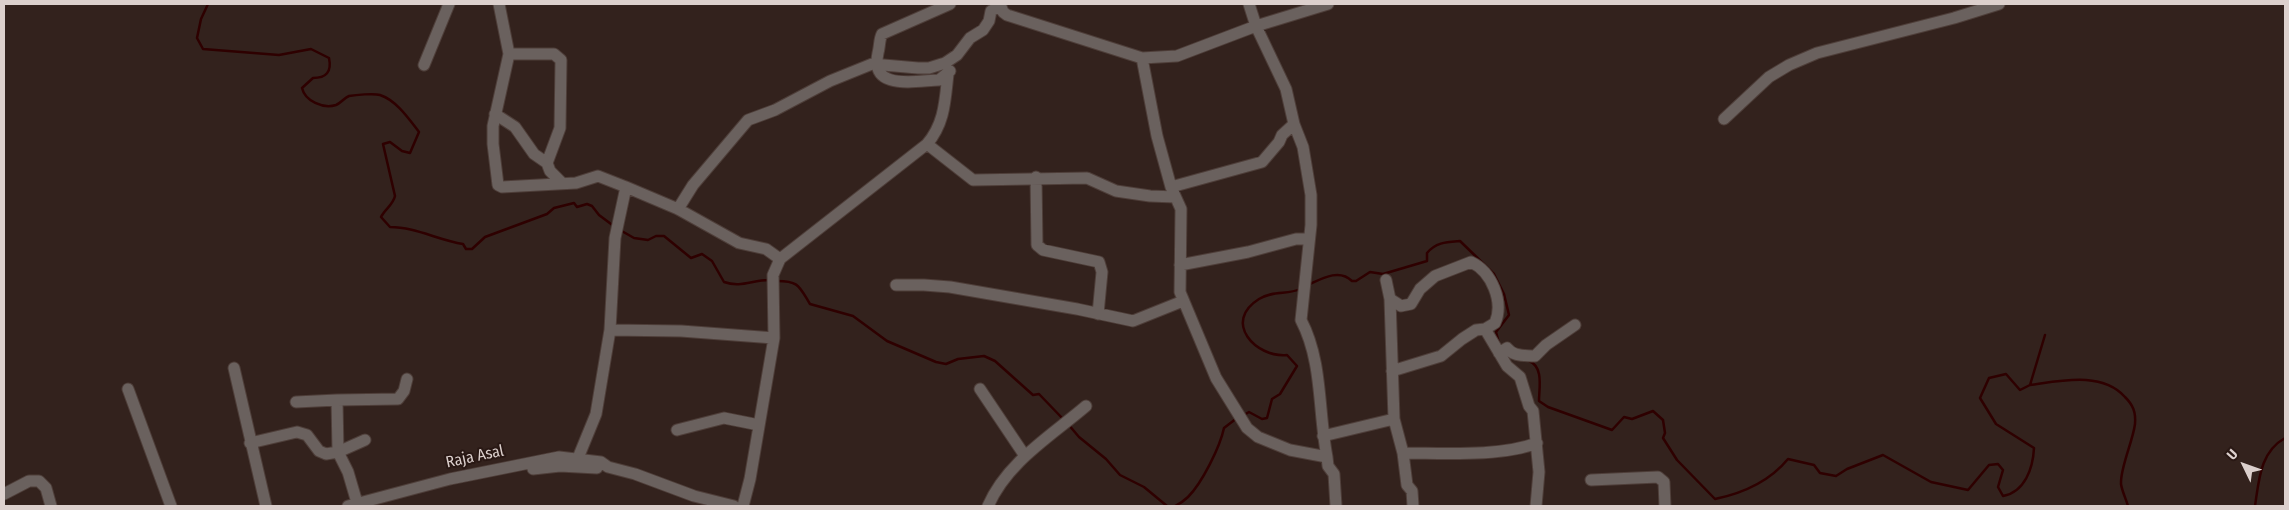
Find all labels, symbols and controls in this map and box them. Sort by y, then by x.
north arrow [2219,440,2269,490]
street label: Raja Asal [444,441,506,473]
text: U [2223,446,2242,463]

